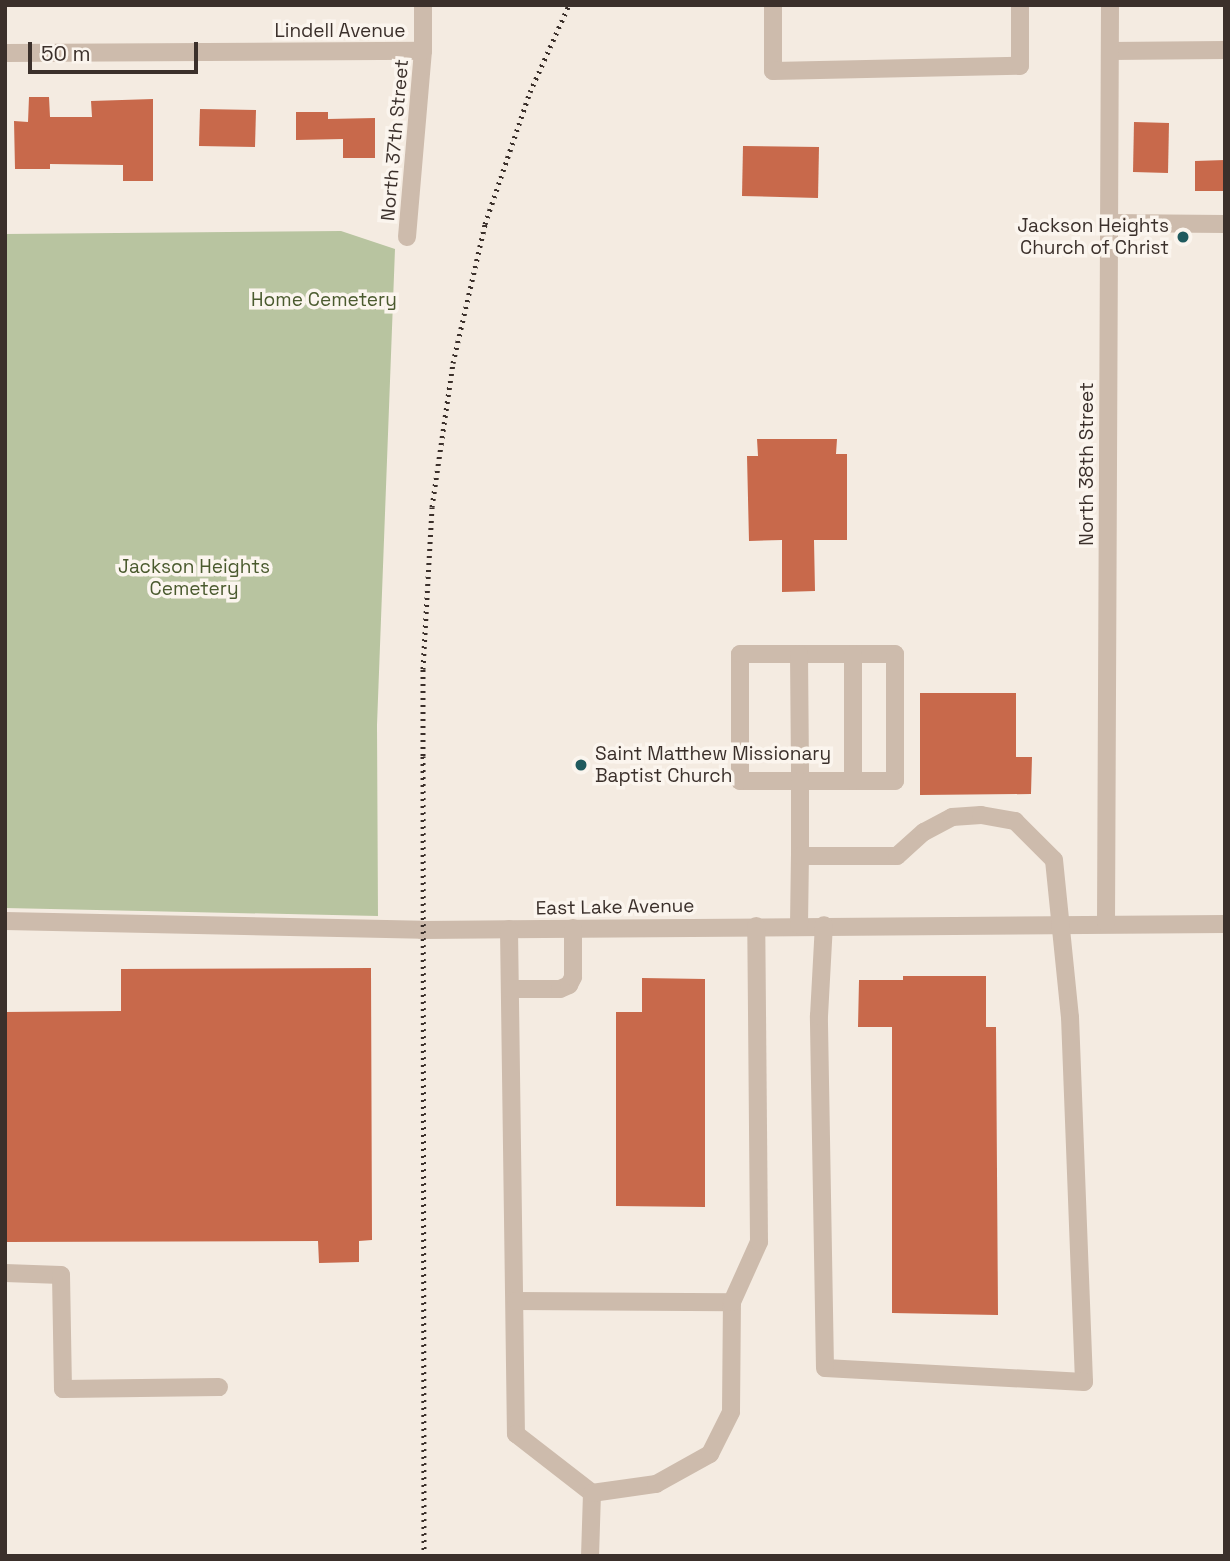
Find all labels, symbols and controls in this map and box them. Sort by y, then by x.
street label: Lindell Avenue [274,20,406,42]
scale bar [32,28,201,72]
text: 50 m [41,40,91,67]
street label: North 37th Street [377,58,413,222]
place label: Jackson Heights Church of Christ [1017,215,1169,259]
marker: Jackson Heights Church of Christ [1175,229,1191,245]
park label: Home Cemetery [251,289,397,311]
street label: North 38th Street [1076,382,1098,546]
park label: Jackson Heights Cemetery [118,556,270,600]
place label: Saint Matthew Missionary Baptist Church [595,743,831,787]
marker: Saint Matthew Missionary Baptist Church [573,757,589,773]
street label: East Lake Avenue [535,894,695,920]

